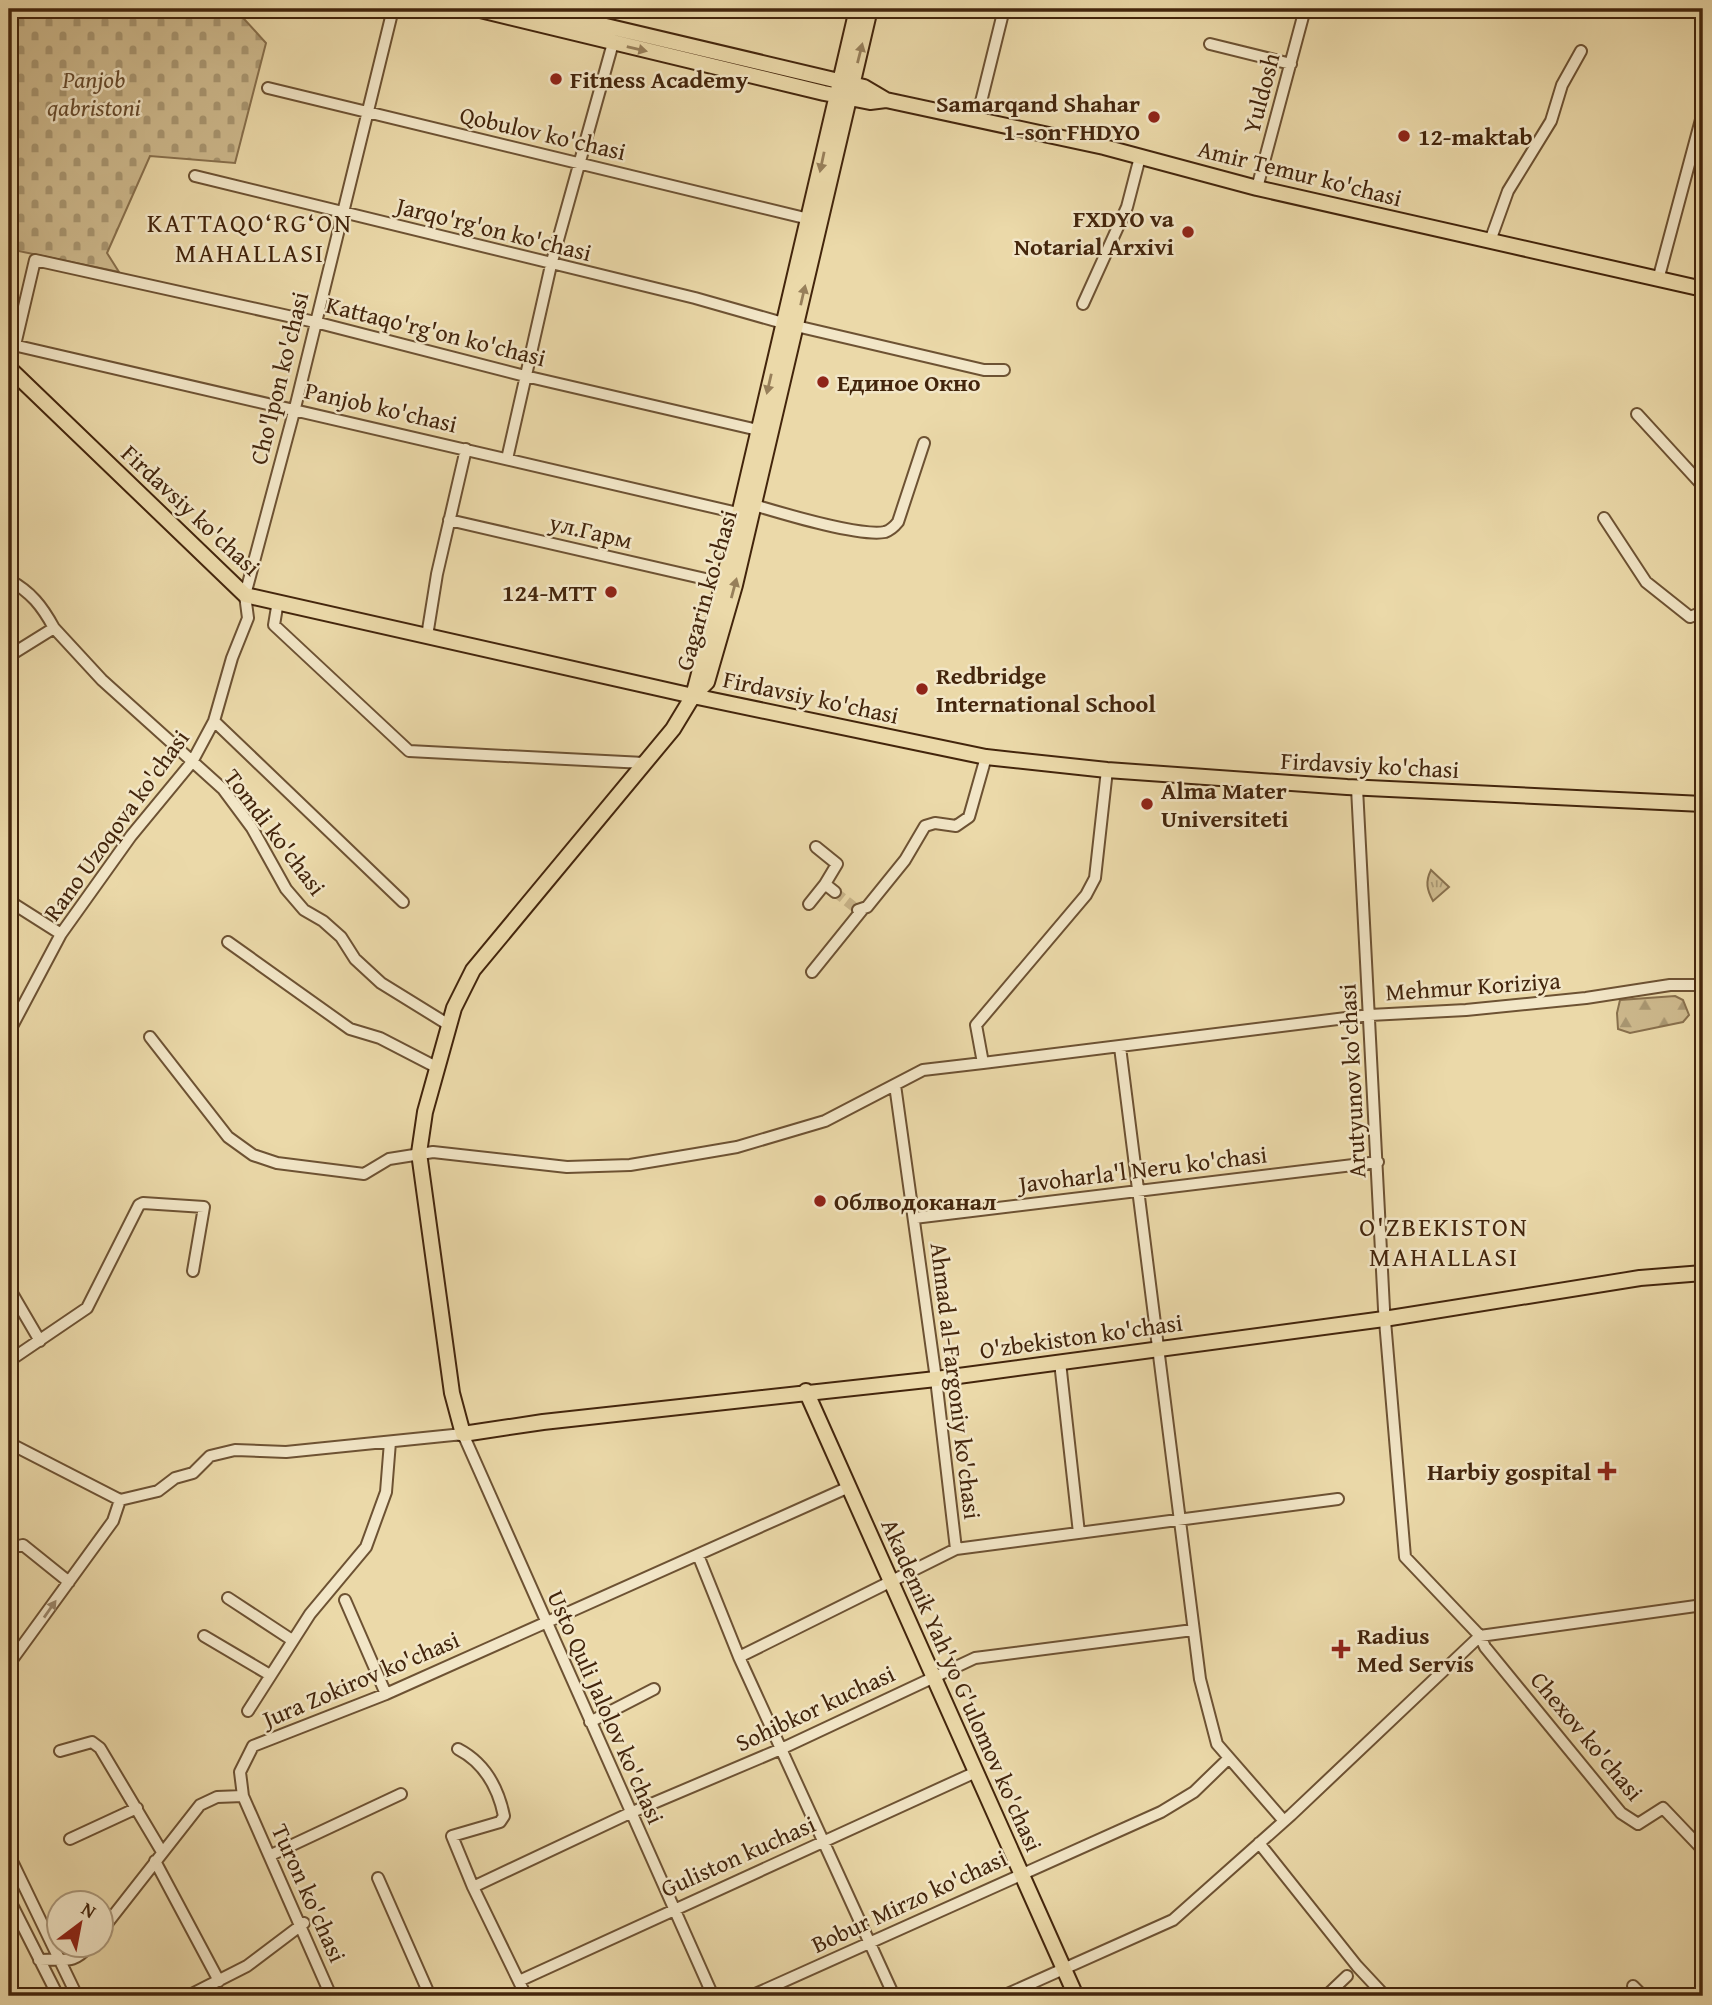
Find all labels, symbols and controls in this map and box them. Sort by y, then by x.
one-way arrow [855,42,866,64]
one-way arrow [626,44,648,55]
street label: Yuldosh [1233,48,1289,137]
park label: Panjob qabristoni [47,62,141,125]
place label: Fitness Academy [570,62,749,97]
marker: Fitness Academy [548,71,564,87]
place label: Samarqand Shahar 1-son FHDYO [936,86,1140,149]
street label: Qobulov ko'chasi [457,97,630,169]
marker: Samarqand Shahar 1-son FHDYO [1146,109,1162,125]
place label: 12-maktab [1418,119,1533,154]
marker: 12-maktab [1396,128,1412,144]
street label: Amir Temur ko'chasi [1194,131,1406,215]
one-way arrow [816,151,827,173]
street label: Jarqo'rg'on ko'chasi [390,187,596,270]
place label: FXDYO va Notarial Arxivi [1014,201,1175,264]
district label: KATTAQO‘RG‘ON MAHALLASI [147,203,353,272]
marker: FXDYO va Notarial Arxivi [1180,224,1196,240]
one-way arrow [798,284,809,306]
street label: Kattaqo'rg'on ko'chasi [322,287,550,375]
street label: Cho'lpon ko'chasi [241,288,317,468]
place label: Единое Окно [837,365,981,400]
street label: Panjob ko'chasi [301,372,461,442]
one-way arrow [763,373,774,395]
marker: Единое Окно [815,374,831,390]
street label: Firdavsiy ko'chasi [114,436,269,584]
street label: ул.Гарм [545,504,636,558]
street label: Gagarin ko'chasi [666,505,746,674]
place label: 124-MTT [502,575,597,610]
one-way arrow [729,577,740,599]
marker: 124-MTT [603,584,619,600]
place label: Redbridge International School [936,658,1156,721]
street label: Firdavsiy ko'chasi [720,661,902,733]
marker: Redbridge International School [914,681,930,697]
street label: Rano Uzoqova ko'chasi [35,722,198,928]
street label: Firdavsiy ko'chasi [1280,743,1460,787]
street label: Tomdi ko'chasi [216,761,334,903]
place label: Alma Mater Universiteti [1161,773,1288,836]
marker: Alma Mater Universiteti [1139,796,1155,812]
street label: Mehmur Koriziya [1384,962,1562,1010]
street label: Arutyunov ko'chasi [1329,983,1375,1179]
street label: Javoharla'l Neru ko'chasi [1014,1136,1269,1202]
place label: Облводоканал [834,1184,996,1219]
marker: Облводоканал [812,1193,828,1209]
district label: O'ZBEKISTON MAHALLASI [1359,1207,1529,1276]
street label: Ahmad al-Fargoniy ko'chasi [922,1241,990,1522]
street label: O'zbekiston ko'chasi [977,1304,1185,1368]
place label: Harbiy gospital [1427,1454,1592,1489]
marker: Harbiy gospital [1597,1461,1617,1481]
street label: Akademik Yah'yo G'ulomov ko'chasi [873,1513,1052,1857]
street label: Usto Quli Jalolov ko'chasi [539,1584,673,1830]
one-way arrow [43,1600,57,1618]
place label: Radius Med Servis [1357,1618,1474,1681]
street label: Jura Zokirov ko'chasi [254,1622,465,1737]
marker: Radius Med Servis [1331,1639,1351,1659]
street label: Sohibkor kuchasi [730,1656,901,1760]
street label: Chexov ko'chasi [1522,1664,1652,1809]
street label: Guliston kuchasi [655,1806,821,1906]
street label: Turon ko'chasi [263,1818,355,1968]
street label: Bobur Mirzo ko'chasi [805,1840,1013,1962]
north arrow [46,1890,116,1960]
text: N [76,1894,102,1925]

